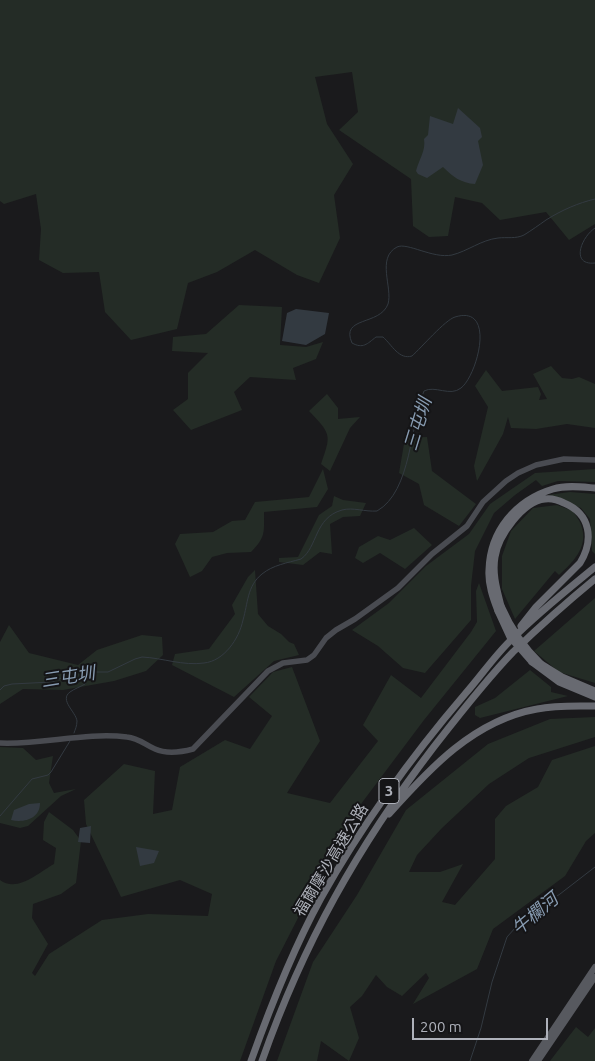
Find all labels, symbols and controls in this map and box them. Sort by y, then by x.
water label: 三屯圳 [400,395,436,453]
water label: 三屯圳 [40,662,96,692]
road number: 3 [379,778,399,804]
street label: 福爾摩沙高速公路 [290,800,372,920]
water label: 牛欄河 [507,888,563,940]
scale bar [415,1008,551,1040]
text: 200 m [420,1018,462,1035]

